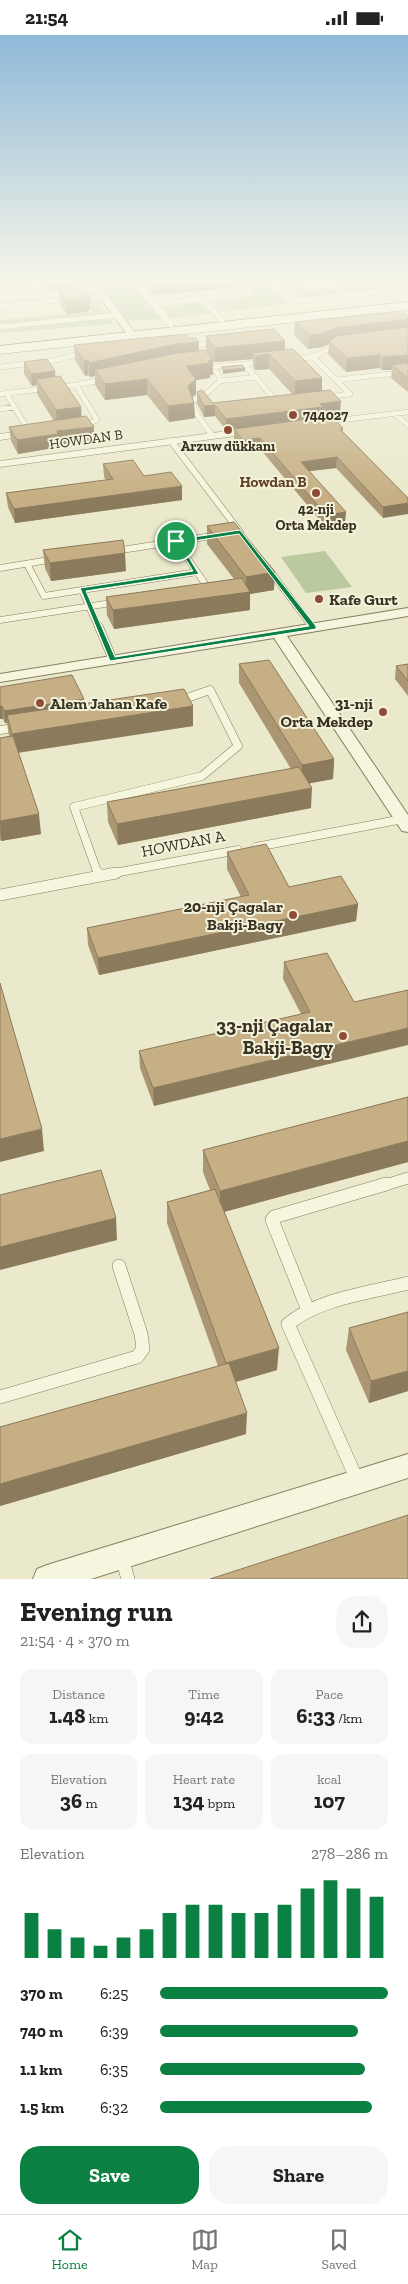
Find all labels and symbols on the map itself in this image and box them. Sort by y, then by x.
place label: 744027 [303,407,348,424]
marker: 744027 [287,409,299,421]
marker: Arzuw dükkanı [222,424,234,436]
street label: HOWDAN B [48,426,124,453]
place label: Arzuw dükkanı [181,438,275,455]
district label: Howdan B [239,473,307,491]
marker: 42-nji Orta Mekdep [310,487,322,499]
place label: 42-nji Orta Mekdep [276,501,356,534]
pin [155,520,197,562]
place label: Kafe Gurt [329,590,398,609]
marker: Kafe Gurt [313,593,325,605]
place label: Alem Jahan Kafe [50,694,168,713]
place label: 31-nji Orta Mekdep [281,694,373,731]
marker: Alem Jahan Kafe [34,697,46,709]
marker: 31-nji Orta Mekdep [377,706,389,718]
street label: HOWDAN A [140,826,227,861]
place label: 20-nji Çagalar Bakji-Bagy [184,897,284,934]
marker: 20-nji Çagalar Bakji-Bagy [287,909,299,921]
place label: 33-nji Çagalar Bakji-Bagy [216,1014,334,1059]
marker: 33-nji Çagalar Bakji-Bagy [337,1030,349,1042]

